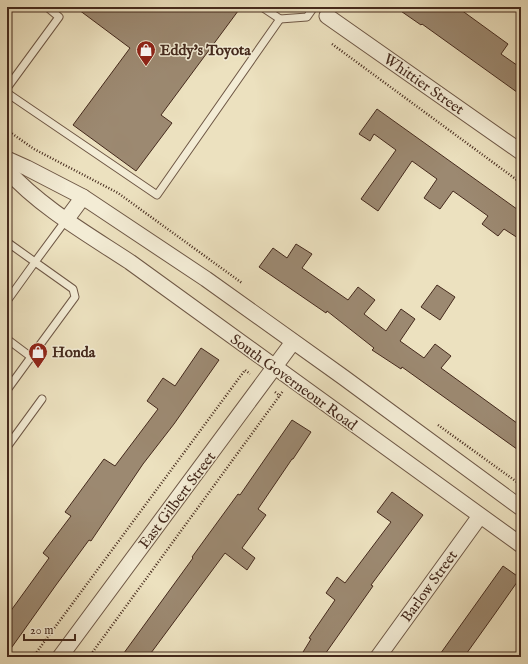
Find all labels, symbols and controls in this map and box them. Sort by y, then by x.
shop icon: Eddy's Toyota [135,39,157,67]
place label: Eddy's Toyota [160,41,251,60]
street label: Whittier Street [380,50,468,119]
street label: South Governeour Road [227,330,362,435]
shop icon: Honda [27,341,49,369]
place label: Honda [52,343,96,362]
street label: East Gilbert Street [135,448,220,553]
street label: Barlow Street [397,547,462,626]
scale bar [24,616,75,642]
text: 20 m [30,623,53,638]

